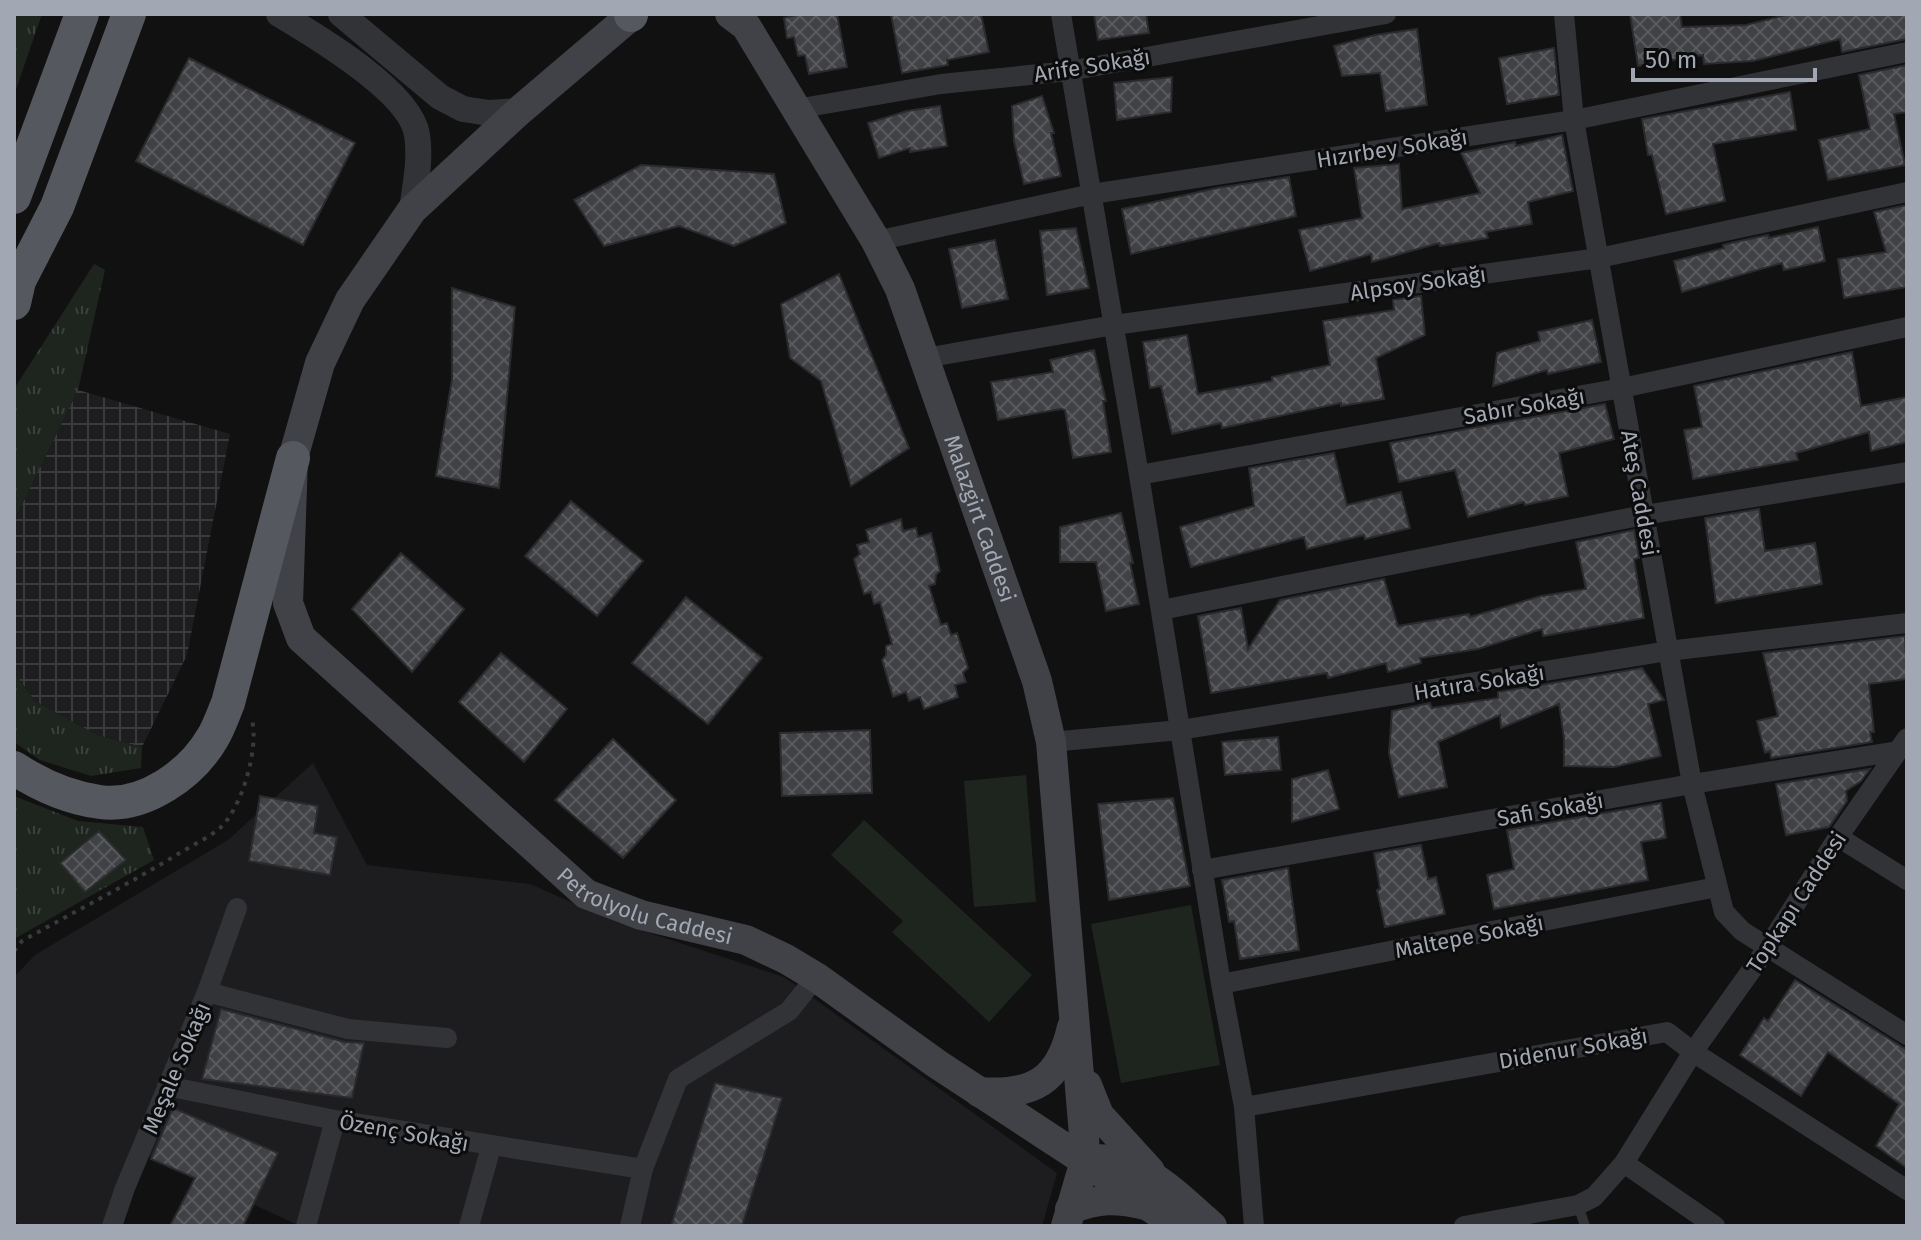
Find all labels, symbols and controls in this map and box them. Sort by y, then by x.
scale bar [1633,32,1815,82]
street label: Arife Sokağı [1032,43,1152,88]
text: 50 m [1645,46,1697,74]
street label: Hızırbey Sokağı [1315,123,1469,174]
street label: Alpsoy Sokağı [1348,261,1488,306]
street label: Sabır Sokağı [1461,383,1587,430]
street label: Ateş Caddesi [1615,428,1664,558]
street label: Malazgirt Caddesi [938,431,1021,606]
street label: Hatıra Sokağı [1412,659,1546,706]
street label: Safi Sokağı [1495,787,1605,832]
street label: Topkapı Caddesi [1741,827,1852,978]
street label: Petrolyolu Caddesi [551,862,735,950]
street label: Maltepe Sokağı [1392,909,1546,964]
street label: Meşale Sokağı [137,998,216,1138]
street label: Didenur Sokağı [1497,1022,1650,1075]
street label: Özenç Sokağı [337,1108,471,1157]

